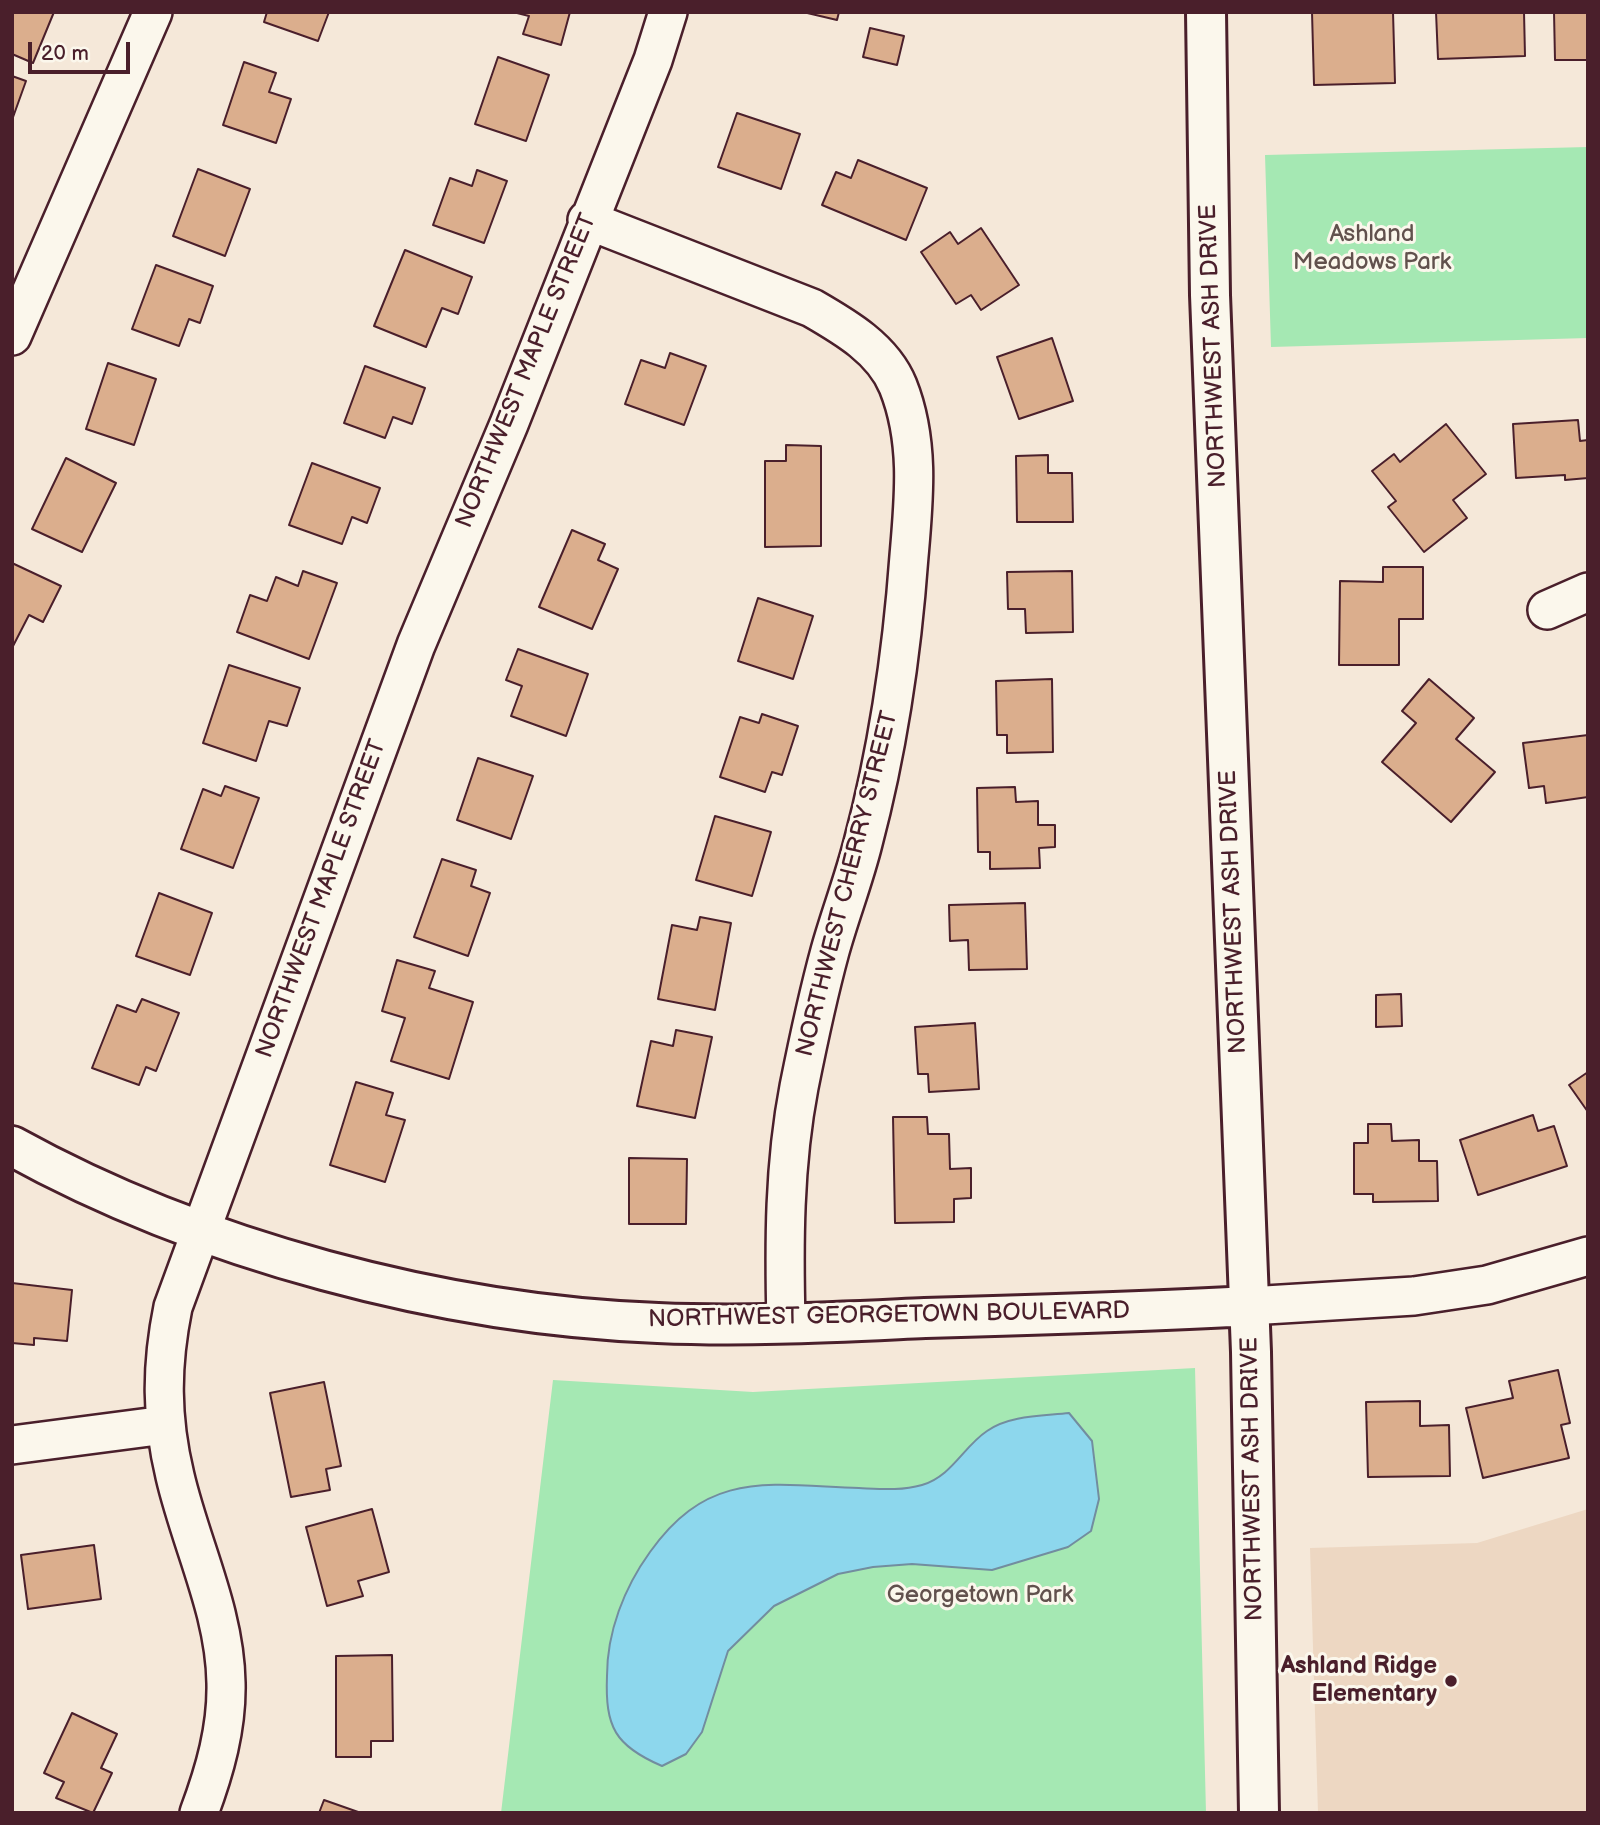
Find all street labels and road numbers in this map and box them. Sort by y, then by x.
street label: NORTHWEST ASH DRIVE [1195,204,1233,488]
street label: NORTHWEST MAPLE STREET [451,210,603,532]
street label: NORTHWEST CHERRY STREET [791,708,905,1060]
street label: NORTHWEST MAPLE STREET [251,736,393,1062]
street label: NORTHWEST ASH DRIVE [1215,770,1253,1054]
street label: NORTHWEST GEORGETOWN BOULEVARD [648,1297,1130,1335]
street label: NORTHWEST ASH DRIVE [1236,1337,1270,1621]

